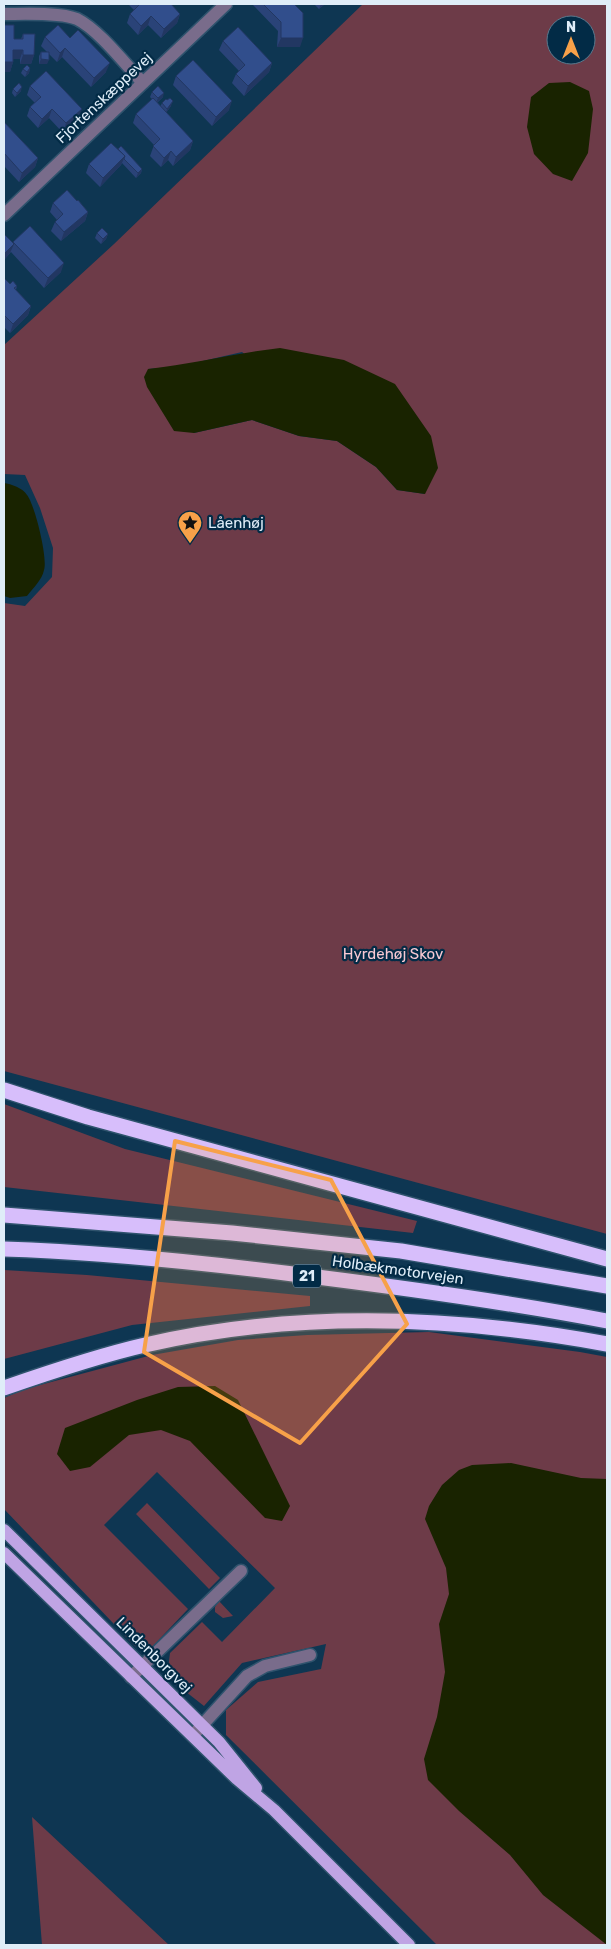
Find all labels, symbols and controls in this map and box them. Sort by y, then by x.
north arrow [546,15,596,65]
text: N [566,19,576,36]
street label: Fjortenskæppevej [52,49,156,147]
place icon: Låenhøj [177,510,203,544]
place label: Låenhøj [208,514,264,532]
park label: Hyrdehøj Skov [343,945,443,963]
street label: Holbækmotorvejen [331,1252,465,1288]
road number: 21 [293,1264,321,1288]
street label: Lindenborgvej [112,1613,196,1697]

